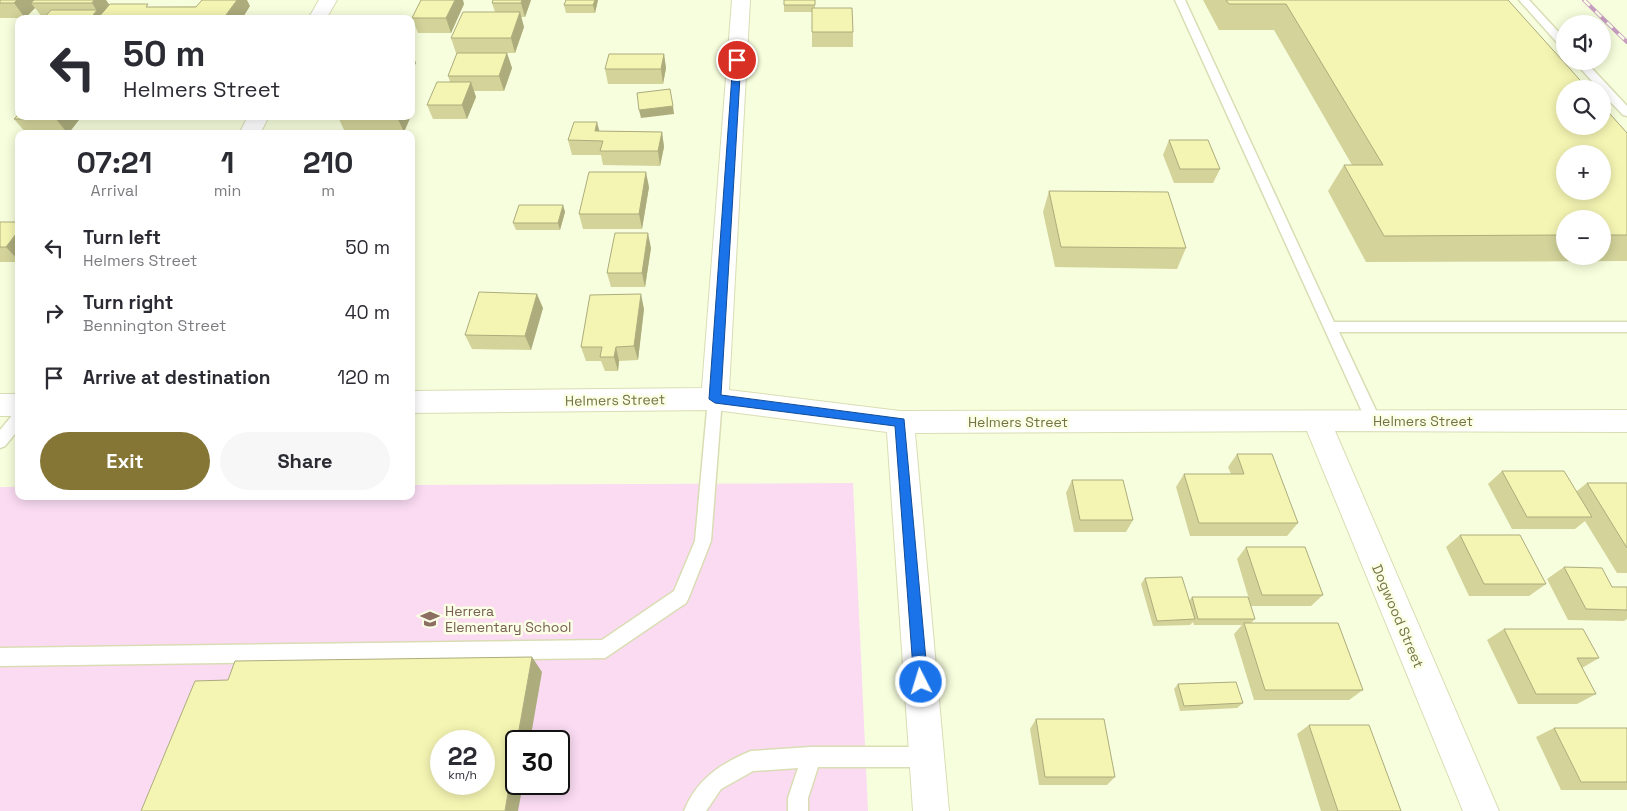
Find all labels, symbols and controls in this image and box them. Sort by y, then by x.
map controls [1556,15,1611,265]
button: sound [1556,15,1611,70]
text: 50 m [123,32,205,76]
icon: left [40,35,105,100]
pin [716,39,758,81]
icon: arrive [723,46,751,74]
text: Helmers Street [123,75,280,103]
button: search [1556,80,1611,135]
text: 07:21 [76,143,152,182]
text: 1 [221,143,234,182]
text: 210 [303,143,354,182]
button: + [1556,145,1611,200]
text: Arrival [91,180,138,201]
text: min [214,180,241,201]
text: m [321,180,335,201]
button: − [1556,210,1611,265]
text: Turn left [83,225,161,250]
icon: left [40,234,68,262]
text: 50 m [345,235,390,260]
text: Helmers Street [83,250,197,271]
text: Turn right [83,290,173,315]
icon: right [40,299,68,327]
text: 40 m [345,300,390,325]
text: Bennington Street [83,315,226,336]
icon: arrive [40,364,68,392]
text: Arrive at destination [83,365,271,390]
text: 120 m [337,365,390,390]
street label: Helmers Street [565,390,665,410]
street label: Helmers Street [1373,412,1473,430]
street label: Helmers Street [968,413,1068,431]
button: Exit [40,432,210,490]
button: Share [220,432,390,490]
street label: Dogwood Street [1368,562,1428,670]
place label: Herrera Elementary School [445,602,571,636]
school or university icon: Herrera Elementary School [419,608,441,630]
position arrow [894,655,946,707]
speed limit sign: 30 [505,730,570,795]
text: 22 [448,740,477,772]
text: km/h [448,767,477,783]

